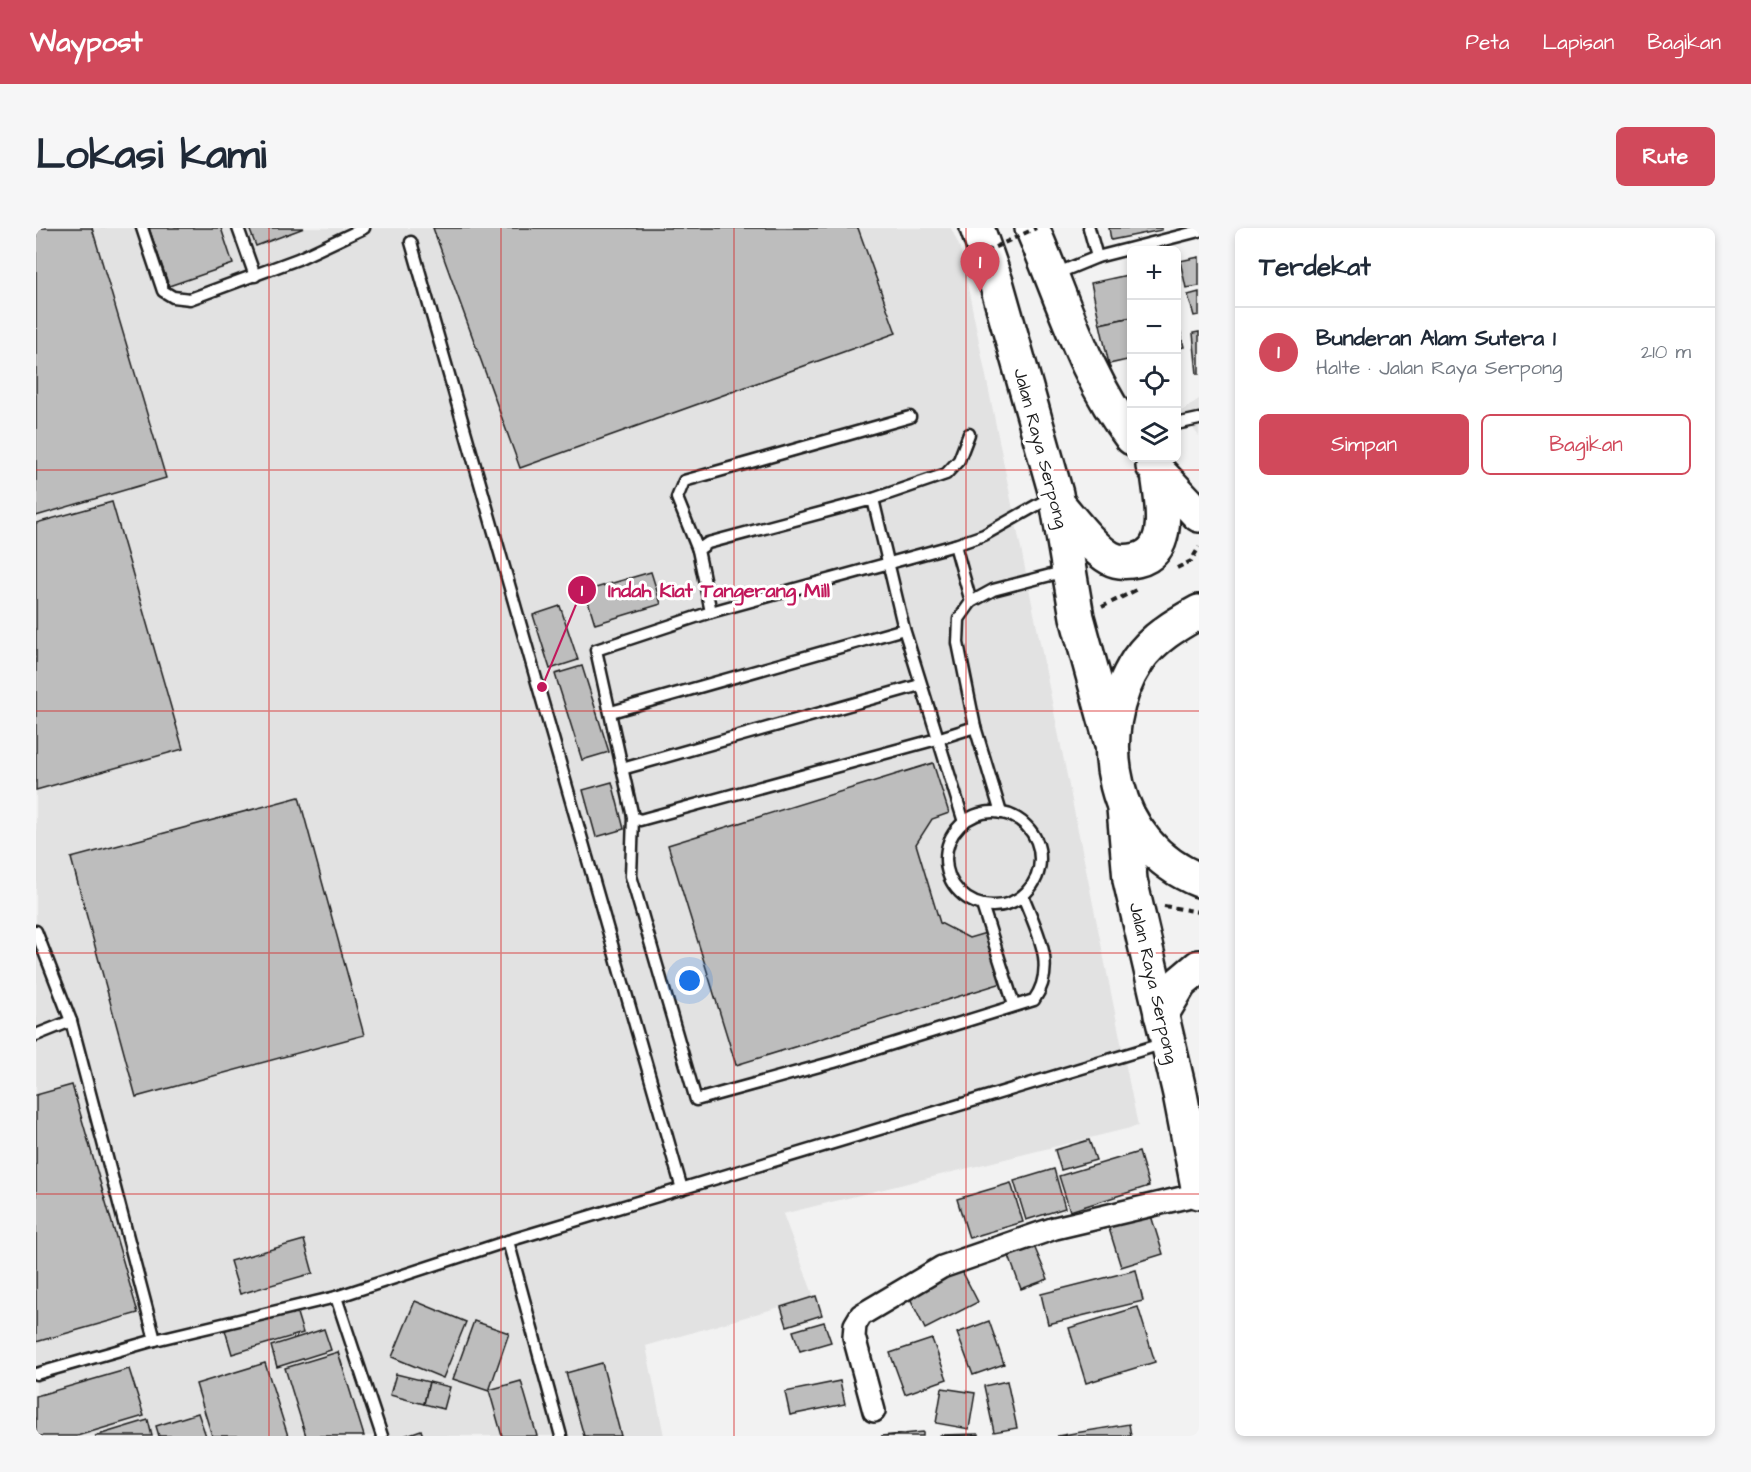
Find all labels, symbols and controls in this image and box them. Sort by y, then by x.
text: Waypost [30,23,143,62]
text: Peta [1466,28,1509,57]
text: Lapisan [1542,28,1614,57]
text: Bagikan [1647,28,1721,57]
text: Lokasi kami [36,127,266,185]
button: Rute [1616,127,1715,186]
pin: 1 [960,242,1000,292]
map controls [1127,246,1181,462]
button: + [1127,246,1181,300]
text: Terdekat [1259,249,1371,285]
button: − [1127,300,1181,354]
text: Bunderan Alam Sutera 1 [1316,323,1556,354]
text: 1 [1277,338,1280,366]
text: 210 m [1641,338,1691,366]
button: locate [1127,354,1181,408]
text: Halte · Jalan Raya Serpong [1316,354,1562,382]
street label: Jalan Raya Serpong [1006,365,1074,531]
button: layers [1127,408,1181,462]
button: Simpan [1259,414,1469,475]
button: Bagikan [1481,414,1691,475]
callout: Indah Kiat Tangerang Mill [567,571,842,609]
text: Indah Kiat Tangerang Mill [608,577,830,606]
text: 1 [581,578,584,603]
street label: Jalan Raya Serpong [1122,900,1184,1066]
your location [675,966,704,995]

